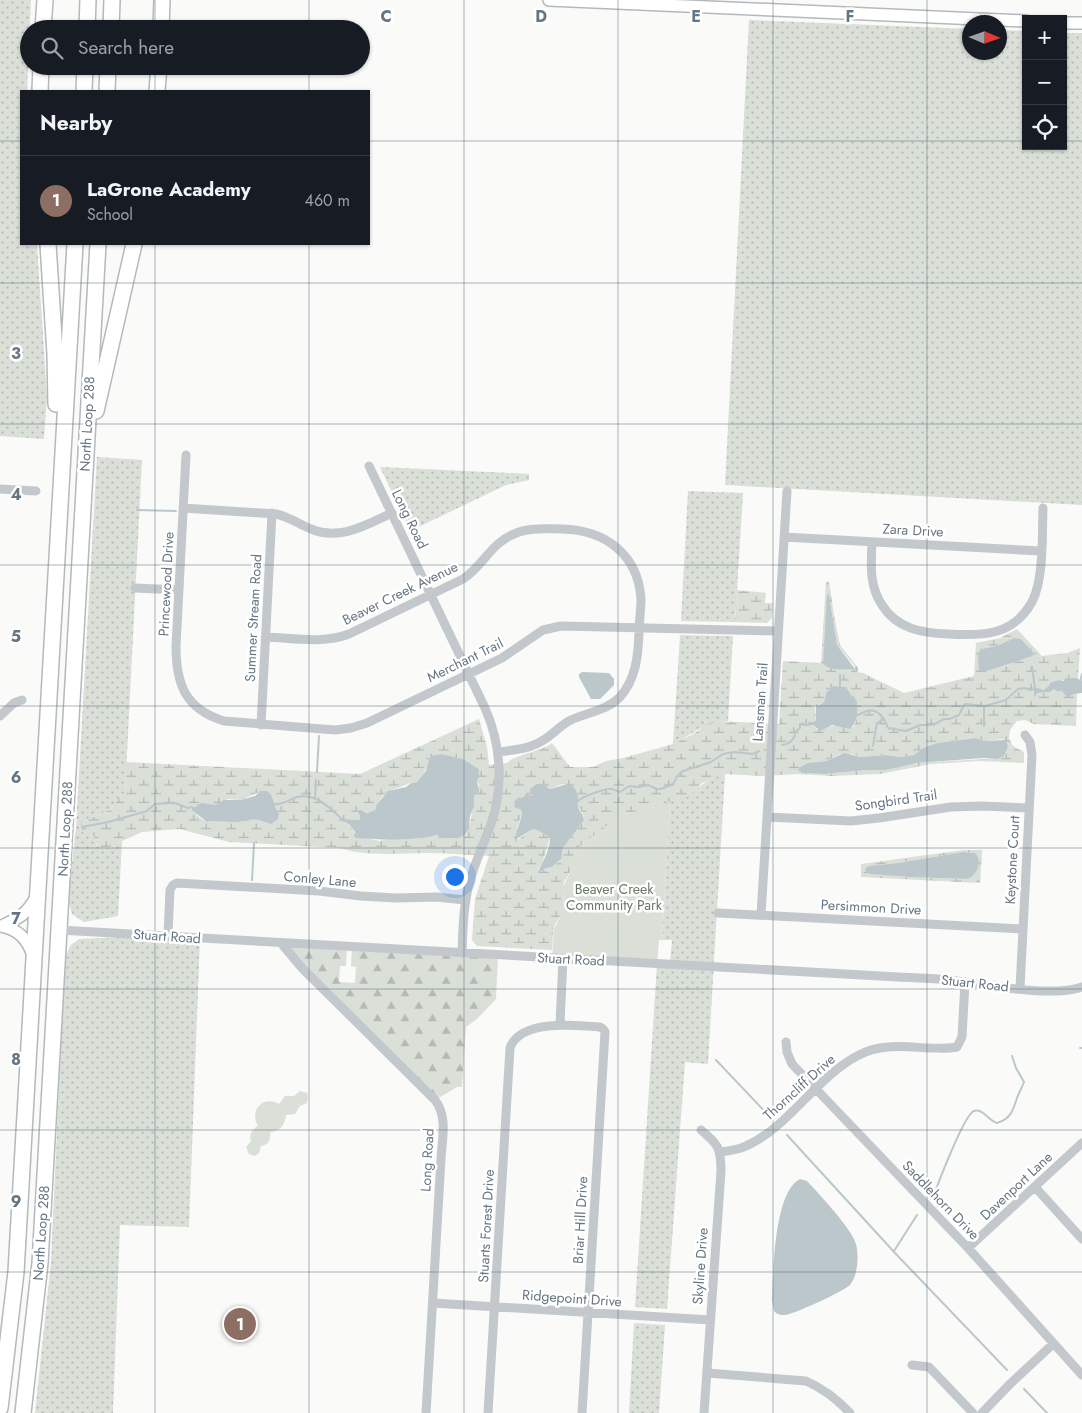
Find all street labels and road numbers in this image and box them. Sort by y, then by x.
street label: North Loop 288 [75,376,99,472]
street label: Long Road [387,486,433,552]
street label: Zara Drive [882,518,944,542]
street label: Princewood Drive [153,531,179,637]
street label: Summer Stream Road [240,554,266,682]
street label: Beaver Creek Avenue [339,556,461,630]
street label: Merchant Trail [423,633,507,687]
street label: Lansman Trail [747,662,773,742]
street label: North Loop 288 [53,781,77,877]
street label: Songbird Trail [853,784,939,816]
street label: Keystone Court [1000,815,1024,905]
street label: Conley Lane [283,866,357,892]
street label: Persimmon Drive [820,894,922,920]
street label: Stuart Road [133,924,201,948]
street label: Stuart Road [537,947,605,971]
street label: Stuart Road [940,970,1010,996]
street label: Thorncliff Drive [759,1049,839,1125]
street label: Long Road [415,1128,439,1192]
street label: Davenport Lane [975,1147,1057,1225]
street label: Saddlehorn Drive [898,1156,984,1244]
street label: Stuarts Forest Drive [473,1169,499,1283]
street label: Briar Hill Drive [568,1176,592,1264]
street label: North Loop 288 [28,1185,54,1281]
street label: Skyline Drive [687,1227,713,1305]
street label: Ridgepoint Drive [521,1285,623,1311]

